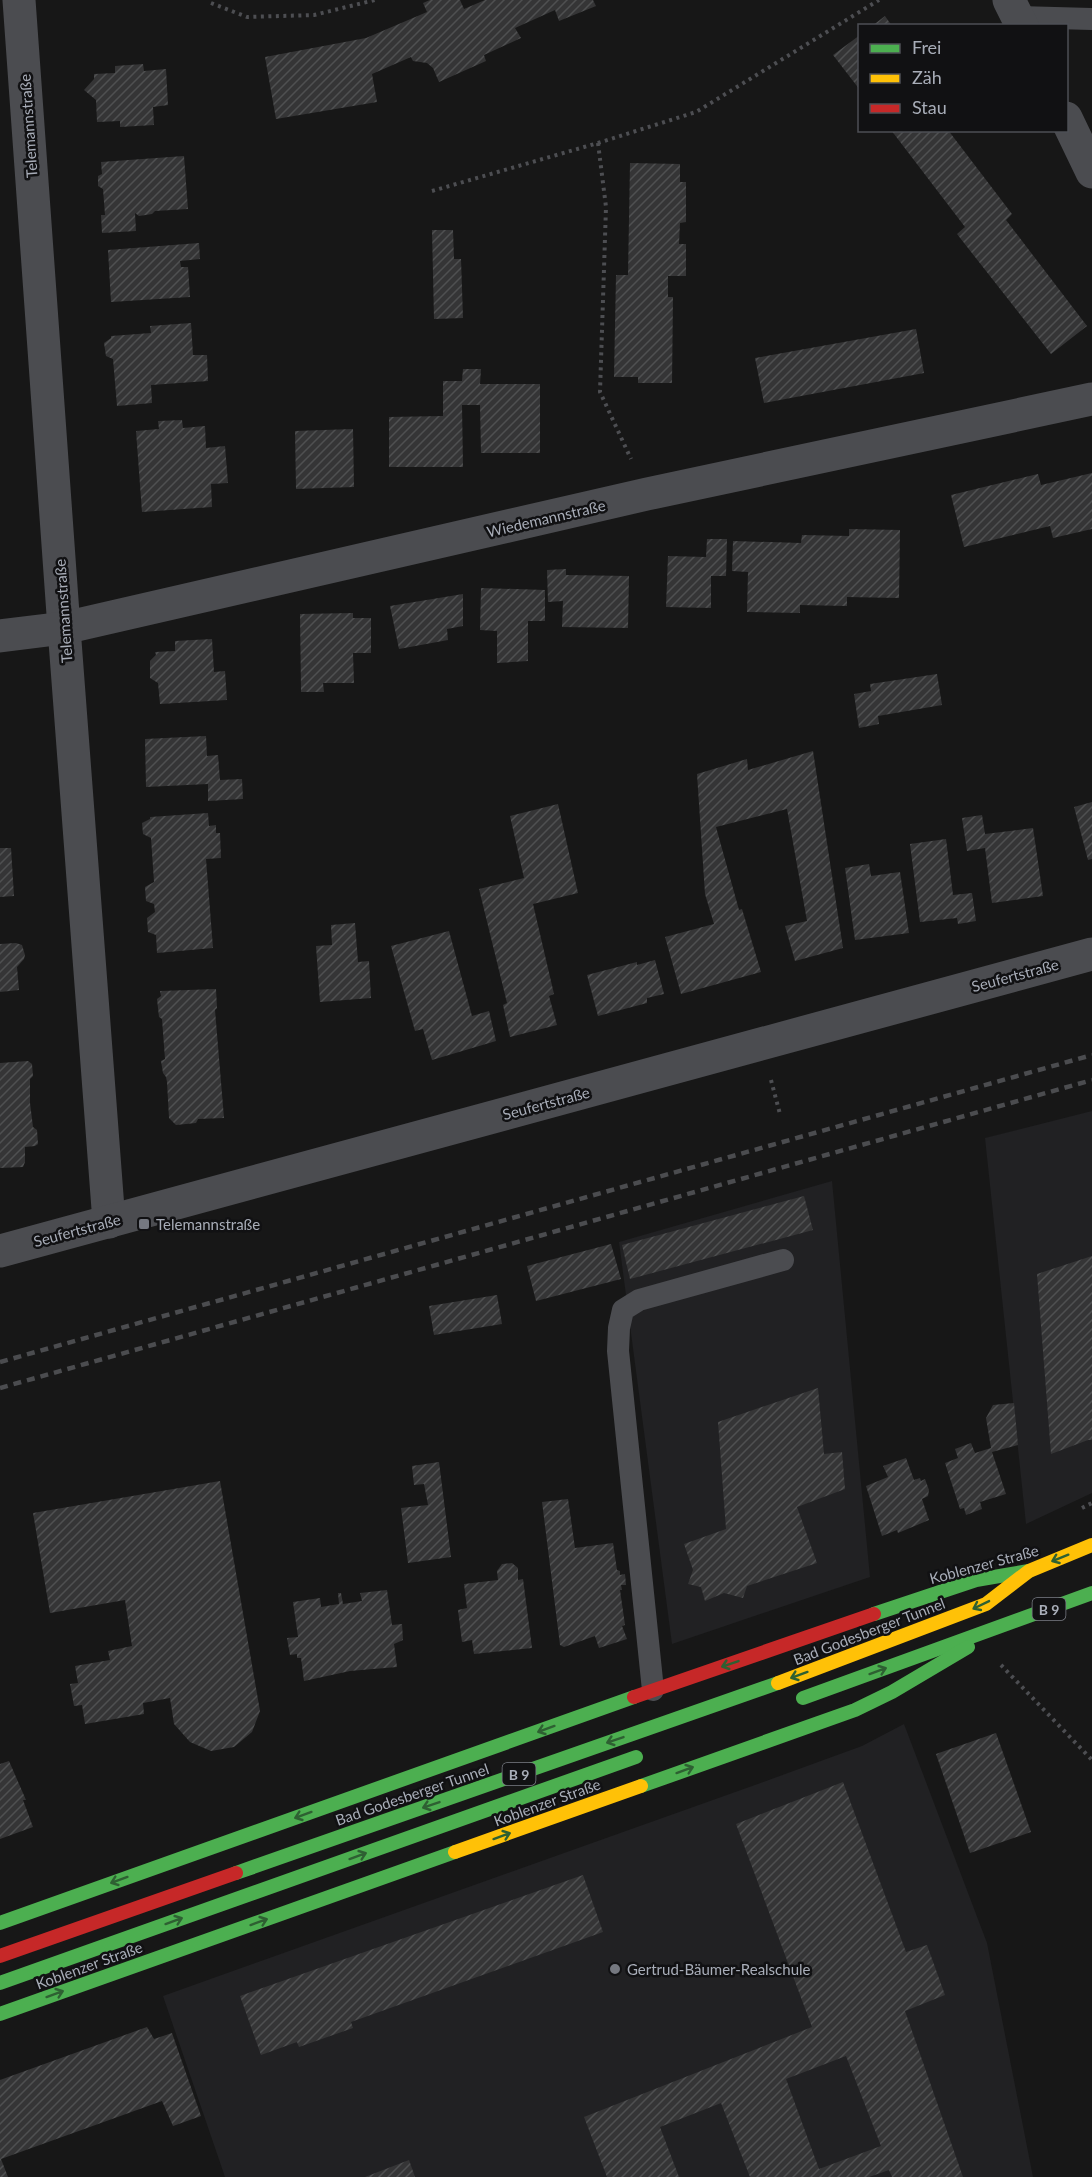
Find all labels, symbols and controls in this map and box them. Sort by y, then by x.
legend [858,24,1068,132]
text: Frei [912,36,941,58]
text: Zäh [912,66,942,88]
street label: Telemannstraße [15,73,41,179]
text: Stau [912,96,947,118]
street label: Wiedemannstraße [485,496,607,540]
street label: Telemannstraße [50,558,76,664]
street label: Seufertstraße [969,955,1061,995]
street label: Seufertstraße [500,1083,592,1123]
street label: Seufertstraße [31,1210,123,1250]
place label: Telemannstraße [156,1215,260,1233]
marker: Telemannstraße [137,1217,151,1231]
street label: Koblenzer Straße [927,1541,1041,1587]
one-way arrow [1052,1553,1070,1564]
street label: Bad Godesberger Tunnel [791,1594,947,1668]
road number: B 9 [1032,1598,1066,1620]
one-way arrow [972,1599,990,1611]
one-way arrow [721,1659,740,1670]
one-way arrow [868,1665,886,1676]
one-way arrow [790,1671,809,1682]
one-way arrow [537,1724,556,1735]
one-way arrow [606,1735,625,1746]
street label: Bad Godesberger Tunnel [333,1759,491,1829]
road number: B 9 [502,1763,536,1785]
one-way arrow [676,1764,694,1775]
street label: Koblenzer Straße [491,1774,603,1830]
one-way arrow [423,1800,441,1811]
one-way arrow [294,1810,312,1821]
one-way arrow [492,1829,511,1840]
one-way arrow [348,1850,366,1861]
one-way arrow [110,1876,129,1887]
one-way arrow [164,1915,183,1926]
one-way arrow [249,1916,268,1927]
street label: Koblenzer Straße [33,1937,145,1993]
place label: Gertrud-Bäumer-Realschule [627,1960,811,1978]
marker: Gertrud-Bäumer-Realschule [608,1962,622,1976]
one-way arrow [45,1988,64,1999]

